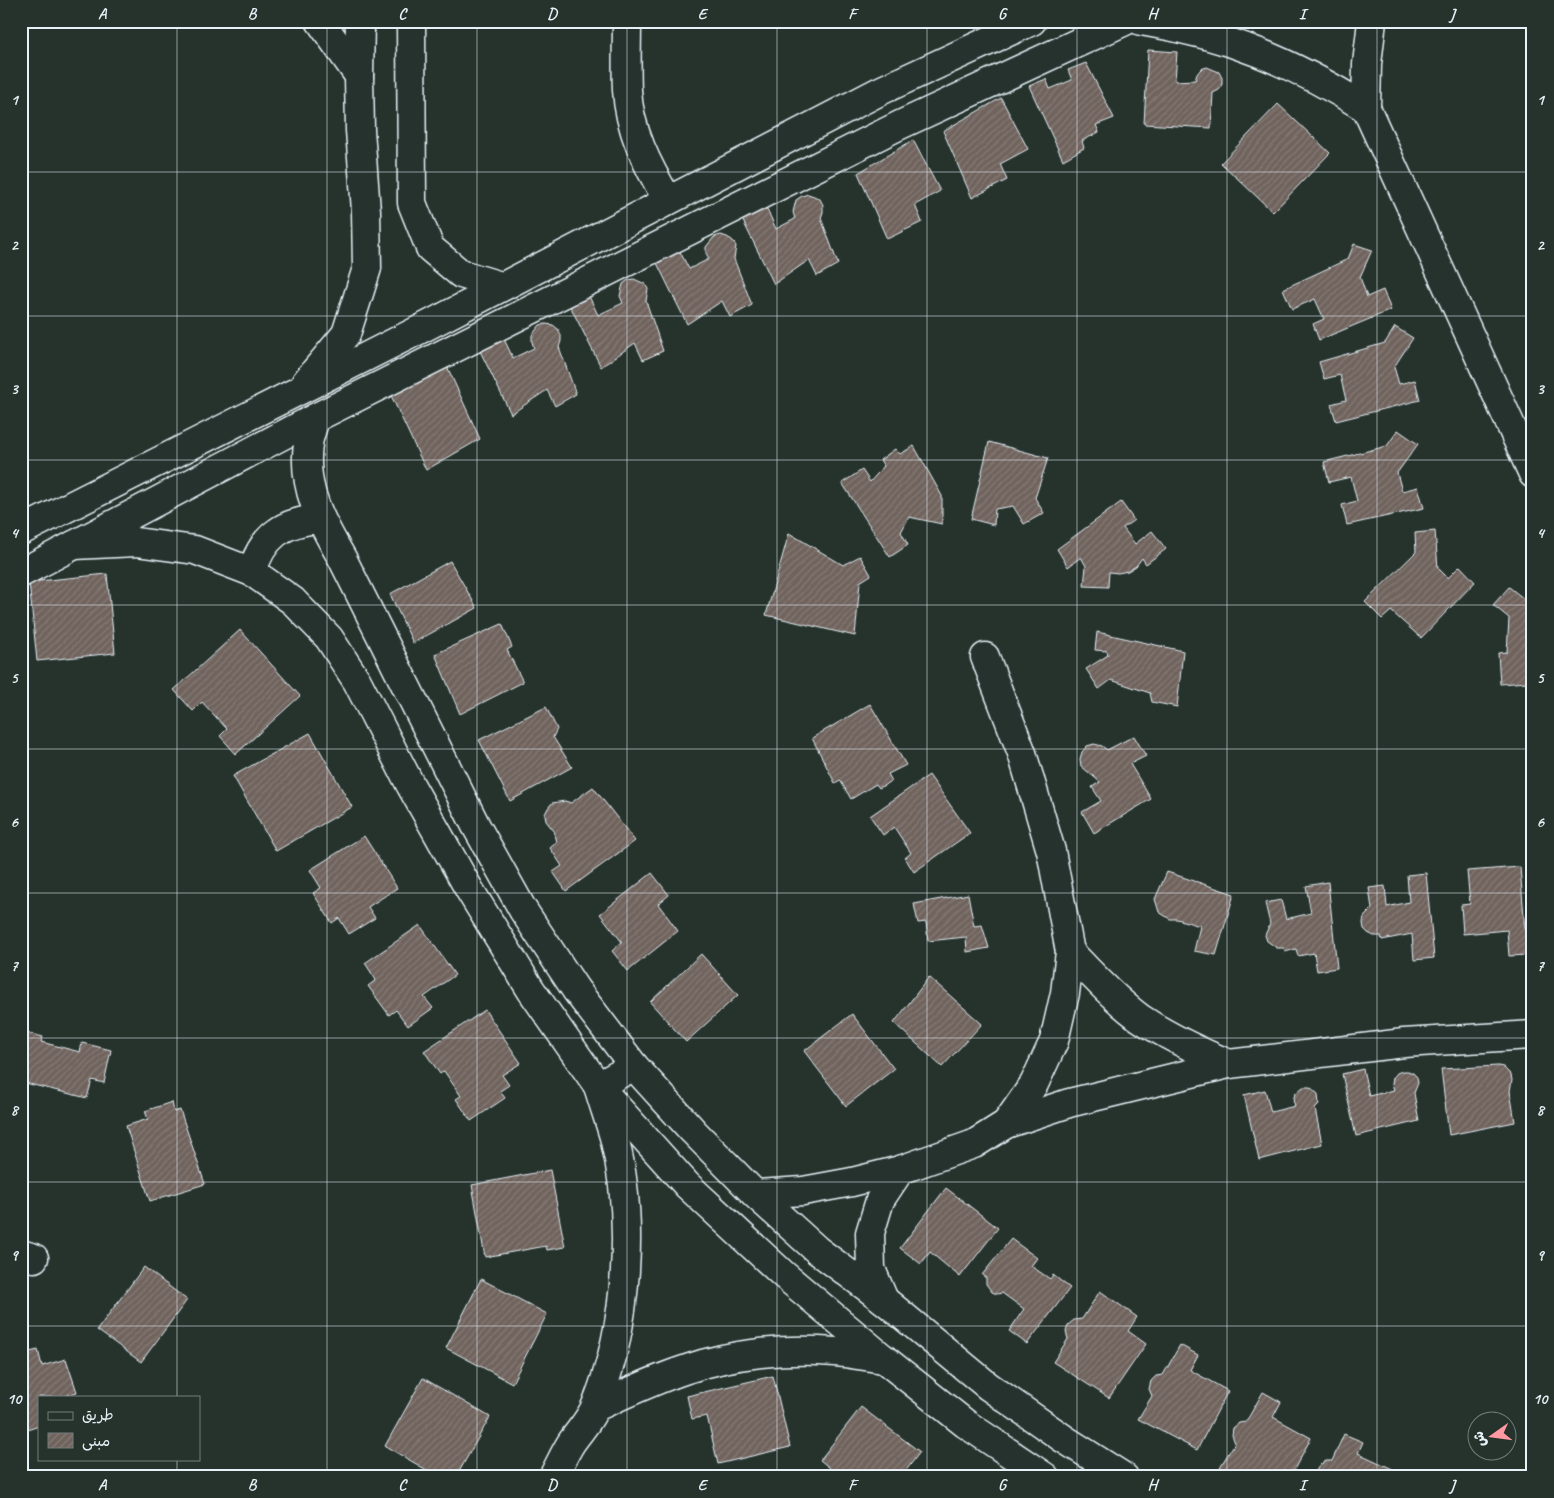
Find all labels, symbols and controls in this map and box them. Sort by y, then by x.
text: A [98,4,108,24]
text: B [248,4,258,24]
text: C [398,4,408,24]
text: D [547,4,558,24]
text: E [698,4,709,24]
text: F [848,4,859,24]
text: G [998,4,1008,24]
text: H [1147,4,1159,24]
text: I [1299,4,1309,24]
text: J [1448,4,1457,24]
text: 1 [10,90,19,110]
text: 1 [1536,90,1545,110]
text: 2 [10,235,19,255]
text: 2 [1536,235,1545,255]
text: 3 [10,379,19,399]
text: 3 [1536,379,1545,399]
text: 4 [10,523,19,543]
text: 4 [1536,523,1545,543]
text: 5 [11,668,20,688]
text: 5 [1537,668,1546,688]
text: 6 [10,812,19,832]
text: 6 [1536,812,1545,832]
text: 7 [10,956,19,976]
text: 7 [1536,956,1545,976]
text: 8 [10,1100,19,1120]
text: 8 [1536,1100,1545,1120]
text: 9 [10,1245,19,1265]
text: 9 [1536,1245,1545,1265]
text: 10 [7,1389,23,1409]
text: 10 [1533,1389,1549,1409]
legend [38,1396,200,1460]
text: طريق [82,1406,114,1425]
north arrow [1466,1410,1516,1460]
text: ش [1470,1429,1490,1449]
text: مبنى [82,1432,110,1451]
text: A [98,1475,108,1495]
text: B [248,1475,258,1495]
text: C [398,1475,408,1495]
text: D [547,1475,558,1495]
text: E [698,1475,709,1495]
text: F [848,1475,859,1495]
text: G [998,1475,1008,1495]
text: H [1147,1475,1159,1495]
text: I [1299,1475,1309,1495]
text: J [1448,1475,1457,1495]

